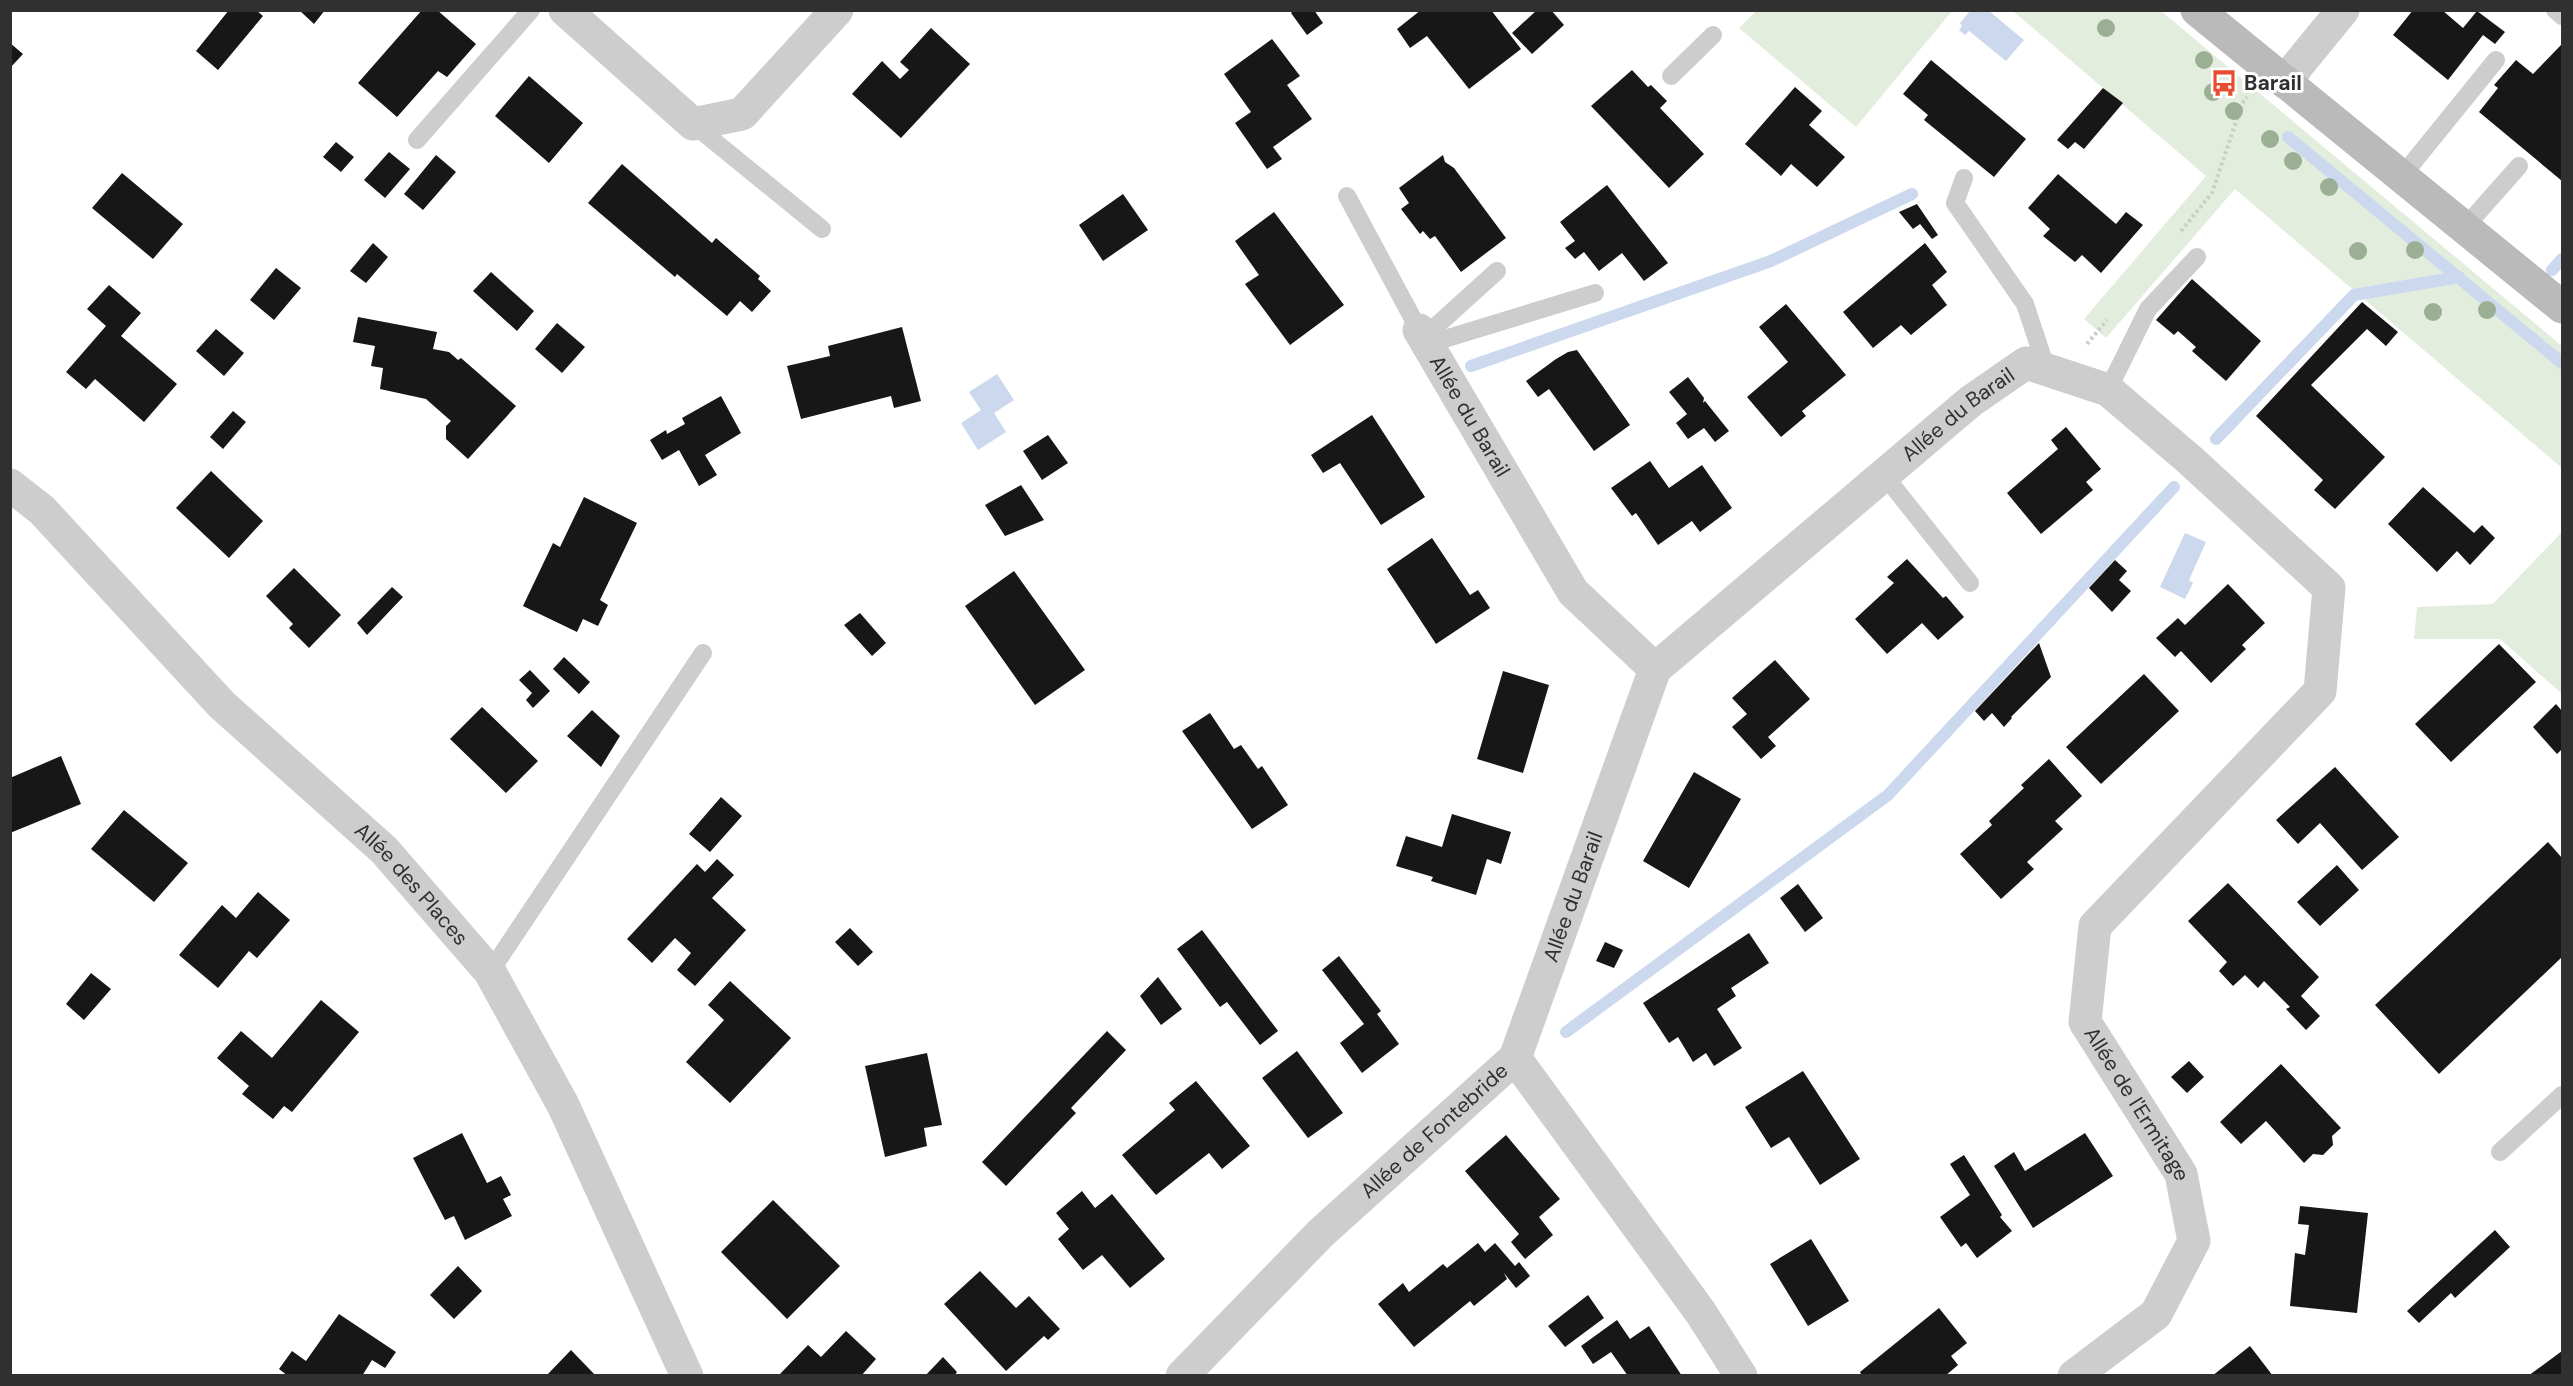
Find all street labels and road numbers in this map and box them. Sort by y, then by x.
street label: Allée du Barail [1423,350,1516,482]
street label: Allée du Barail [1896,361,2020,468]
street label: Allée des Places [349,816,475,951]
street label: Allée du Barail [1537,828,1609,966]
street label: Allée de l'Ermitage [2078,1022,2196,1183]
street label: Allée de Fontebride [1354,1057,1514,1205]

